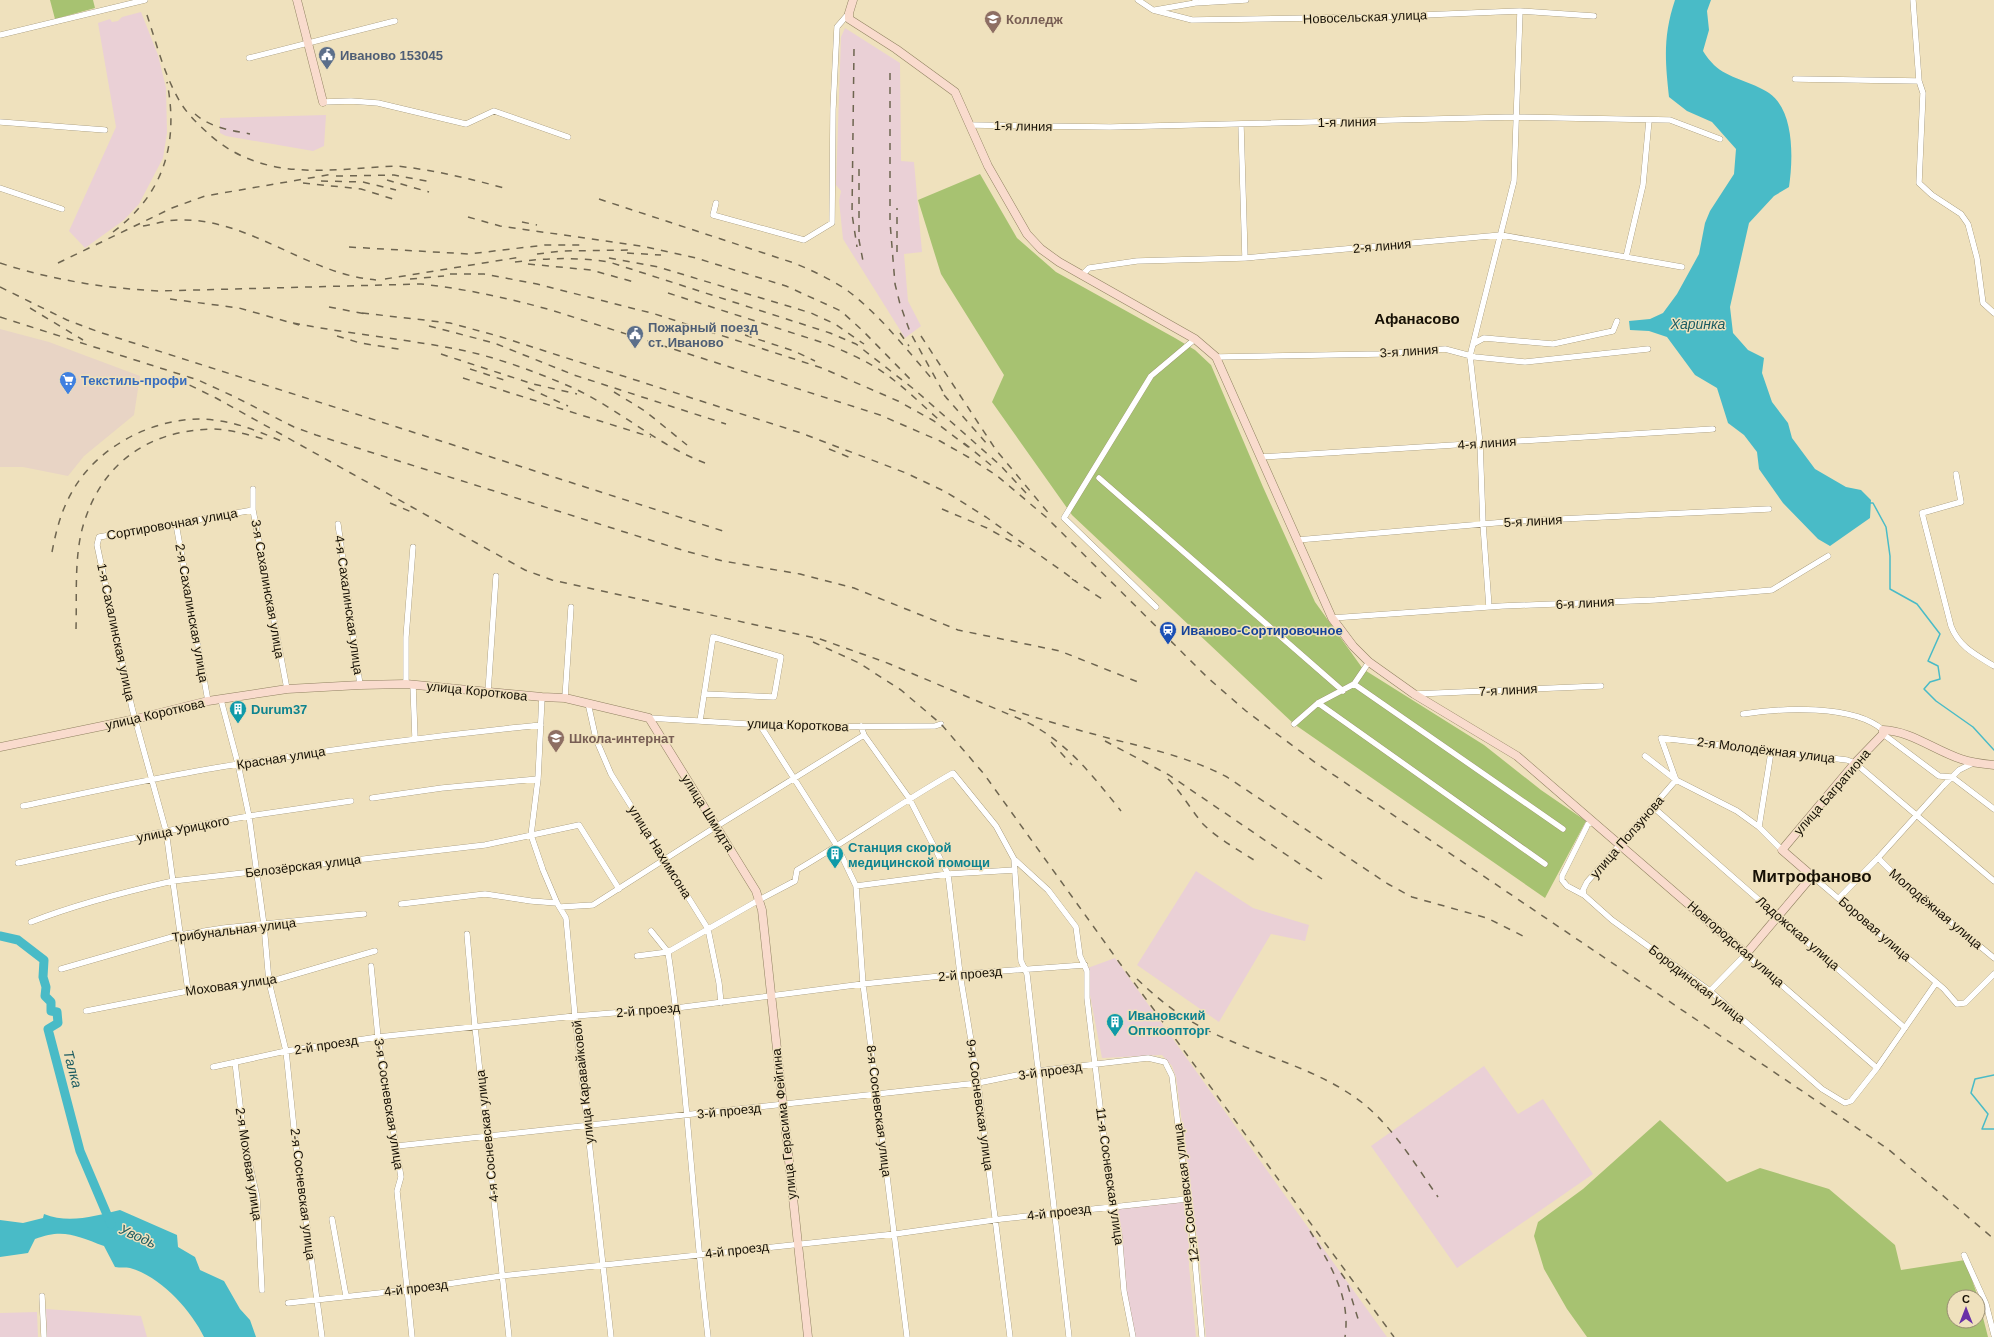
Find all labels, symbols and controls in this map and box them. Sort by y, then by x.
street label: Новосельская улица [1303,7,1428,27]
school or university icon: Колледж [983,9,1003,34]
place label: Колледж [1006,12,1063,27]
public building icon: Иваново 153045 [317,45,337,70]
place label: Иваново 153045 [340,48,443,63]
street label: 1-я линия [1318,114,1376,130]
street label: 1-я линия [994,118,1052,134]
street label: 2-я линия [1352,236,1412,256]
district label: Афанасово [1374,310,1460,327]
water label: Харинка [1670,316,1726,332]
place label: Пожарный поезд ст. Иваново [648,320,759,350]
public building icon: Пожарный поезд ст. Иваново [625,324,645,349]
street label: 3-я линия [1379,341,1439,361]
supermarket icon: Текстиль-профи [58,370,78,395]
place label: Текстиль-профи [81,373,187,388]
street label: 4-я линия [1457,433,1517,453]
street label: Сортировочная улица [105,505,239,543]
street label: 5-я линия [1503,512,1563,530]
street label: 3-я Сахалинская улица [248,518,288,660]
street label: 4-я Сахалинская улица [332,534,366,676]
street label: 2-я Сахалинская улица [172,542,212,684]
street label: 1-я Сахалинская улица [94,562,138,703]
street label: 6-я линия [1555,594,1615,612]
station icon: Иваново-Сортировочное [1158,620,1178,645]
place label: Иваново-Сортировочное [1181,623,1343,638]
street label: улица Короткова [426,678,529,704]
street label: 7-я линия [1478,681,1538,699]
street label: улица Короткова [104,695,207,733]
building icon: Durum37 [228,699,248,724]
place label: Durum37 [251,702,307,717]
street label: улица Короткова [747,716,850,734]
school or university icon: Школа-интернат [546,728,566,753]
place label: Школа-интернат [569,731,675,746]
street label: 2-я Молодёжная улица [1696,734,1837,766]
street label: Красная улица [236,743,327,772]
street label: улица Багратиона [1791,745,1874,838]
street label: улица Шмидта [678,772,738,855]
street label: улица Ползунова [1587,792,1667,881]
street label: улица Нахимсона [625,803,695,902]
street label: улица Урицкого [136,813,230,845]
place label: Станция скорой медицинской помощи [848,840,990,870]
building icon: Станция скорой медицинской помощи [825,844,845,869]
street label: Белозёрская улица [244,851,363,881]
street label: Молодёжная улица [1886,866,1986,953]
district label: Митрофаново [1752,867,1872,886]
street label: Ладожская улица [1753,893,1843,974]
street label: Боровая улица [1836,894,1915,965]
street label: Новгородская улица [1685,898,1788,991]
street label: Трибунальная улица [171,915,298,945]
street label: Бородинская улица [1646,942,1749,1027]
street label: 2-й проезд [937,964,1003,984]
street label: Моховая улица [184,971,278,999]
street label: 2-й проезд [615,1000,681,1020]
place label: Ивановский Опткоопторг [1128,1008,1210,1038]
building icon: Ивановский Опткоопторг [1105,1012,1125,1037]
street label: улица Каравайковой [569,1019,597,1145]
street label: 2-й проезд [293,1033,359,1057]
street label: 3-я Сосневская улица [371,1037,407,1171]
street label: 9-я Сосневская улица [963,1038,997,1172]
street label: 8-я Сосневская улица [863,1044,895,1178]
street label: улица Герасима Фейгина [769,1047,799,1200]
water label: Талка [60,1048,86,1090]
street label: 3-й проезд [1017,1059,1083,1083]
street label: 4-я Сосневская улица [473,1069,501,1203]
street label: 3-й проезд [696,1100,762,1122]
street label: 2-я Моховая улица [233,1106,265,1222]
street label: 11-я Сосневская улица [1093,1106,1127,1247]
street label: 12-я Сосневская улица [1170,1122,1202,1263]
street label: 2-я Сосневская улица [287,1127,319,1261]
street label: 4-й проезд [1026,1201,1092,1223]
water label: Уводь [116,1220,159,1251]
street label: 4-й проезд [704,1239,770,1261]
street label: 4-й проезд [383,1277,449,1299]
north arrow [1946,1289,1986,1329]
text: С [1962,1293,1970,1305]

